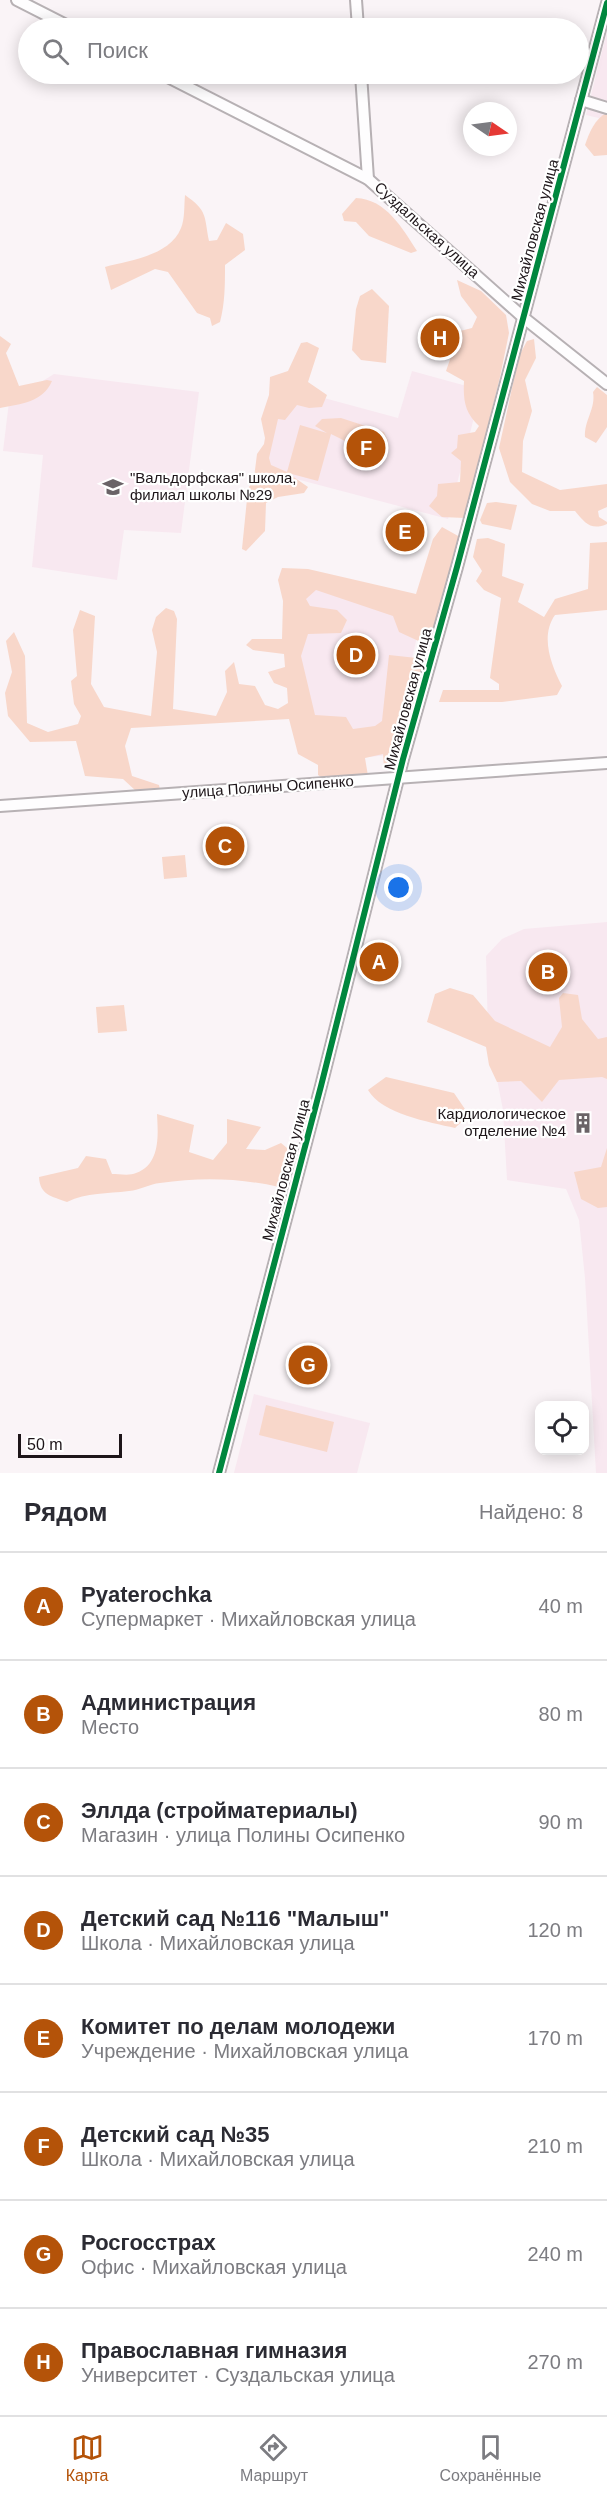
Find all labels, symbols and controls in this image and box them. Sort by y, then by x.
search box [18,18,589,84]
icon: search [39,35,72,68]
text: Поиск [87,38,148,63]
north arrow [463,102,517,156]
street label: Михайловская улица [507,156,562,303]
street label: Суздальская улица [372,178,484,281]
pin: H [420,316,460,360]
pin: F [346,426,386,470]
place label: "Вальдорфская" школа, филиал школы №29 [130,469,296,503]
school or university icon: "Вальдорфская" школа, филиал школы №29 [101,475,125,499]
pin: E [386,510,424,554]
street label: Михайловская улица [380,625,435,772]
pin: D [336,632,376,678]
street label: улица Полины Осипенко [182,772,354,801]
pin: C [206,824,244,868]
your location [384,873,413,902]
pin: A [360,940,398,984]
pin: B [528,950,568,994]
street label: Михайловская улица [258,1096,313,1243]
place label: Кардиологическое отделение №4 [438,1105,566,1139]
building icon: Кардиологическое отделение №4 [571,1111,595,1135]
pin: G [288,1342,328,1388]
map controls [535,1401,589,1455]
button: locate [535,1401,589,1455]
scale bar [18,1431,122,1458]
text: 50 m [27,1436,63,1453]
text: Рядом [24,1497,107,1527]
text: Найдено: 8 [479,1501,583,1523]
text: Pyaterochka [81,1582,212,1607]
text: A [36,1595,51,1617]
text: 40 m [539,1595,583,1617]
text: Супермаркет · Михайловская улица [81,1608,416,1630]
text: Администрация [81,1690,256,1715]
text: B [36,1703,51,1725]
text: 80 m [539,1703,583,1725]
text: Место [81,1716,139,1738]
text: Эллда (стройматериалы) [81,1798,358,1823]
text: C [36,1811,51,1833]
text: 90 m [539,1811,583,1833]
text: Магазин · улица Полины Осипенко [81,1824,405,1846]
text: Детский сад №116 "Малыш" [81,1906,390,1931]
text: D [36,1919,51,1941]
text: 120 m [527,1919,583,1941]
text: Школа · Михайловская улица [81,1932,355,1954]
text: Комитет по делам молодежи [81,2014,395,2039]
text: E [37,2027,50,2049]
text: 170 m [527,2027,583,2049]
text: Учреждение · Михайловская улица [81,2040,408,2062]
text: Детский сад №35 [81,2122,270,2147]
text: F [37,2135,50,2157]
text: 210 m [527,2135,583,2157]
text: Школа · Михайловская улица [81,2148,355,2170]
text: Росгосстрах [81,2230,216,2255]
text: G [36,2243,51,2265]
text: 240 m [527,2243,583,2265]
text: Офис · Михайловская улица [81,2256,347,2278]
text: Православная гимназия [81,2338,347,2363]
text: H [36,2351,51,2373]
text: 270 m [527,2351,583,2373]
text: Университет · Суздальская улица [81,2364,395,2386]
tab: Карта [66,2431,109,2485]
tab: Маршрут [240,2431,308,2485]
tab: Сохранённые [439,2431,541,2485]

